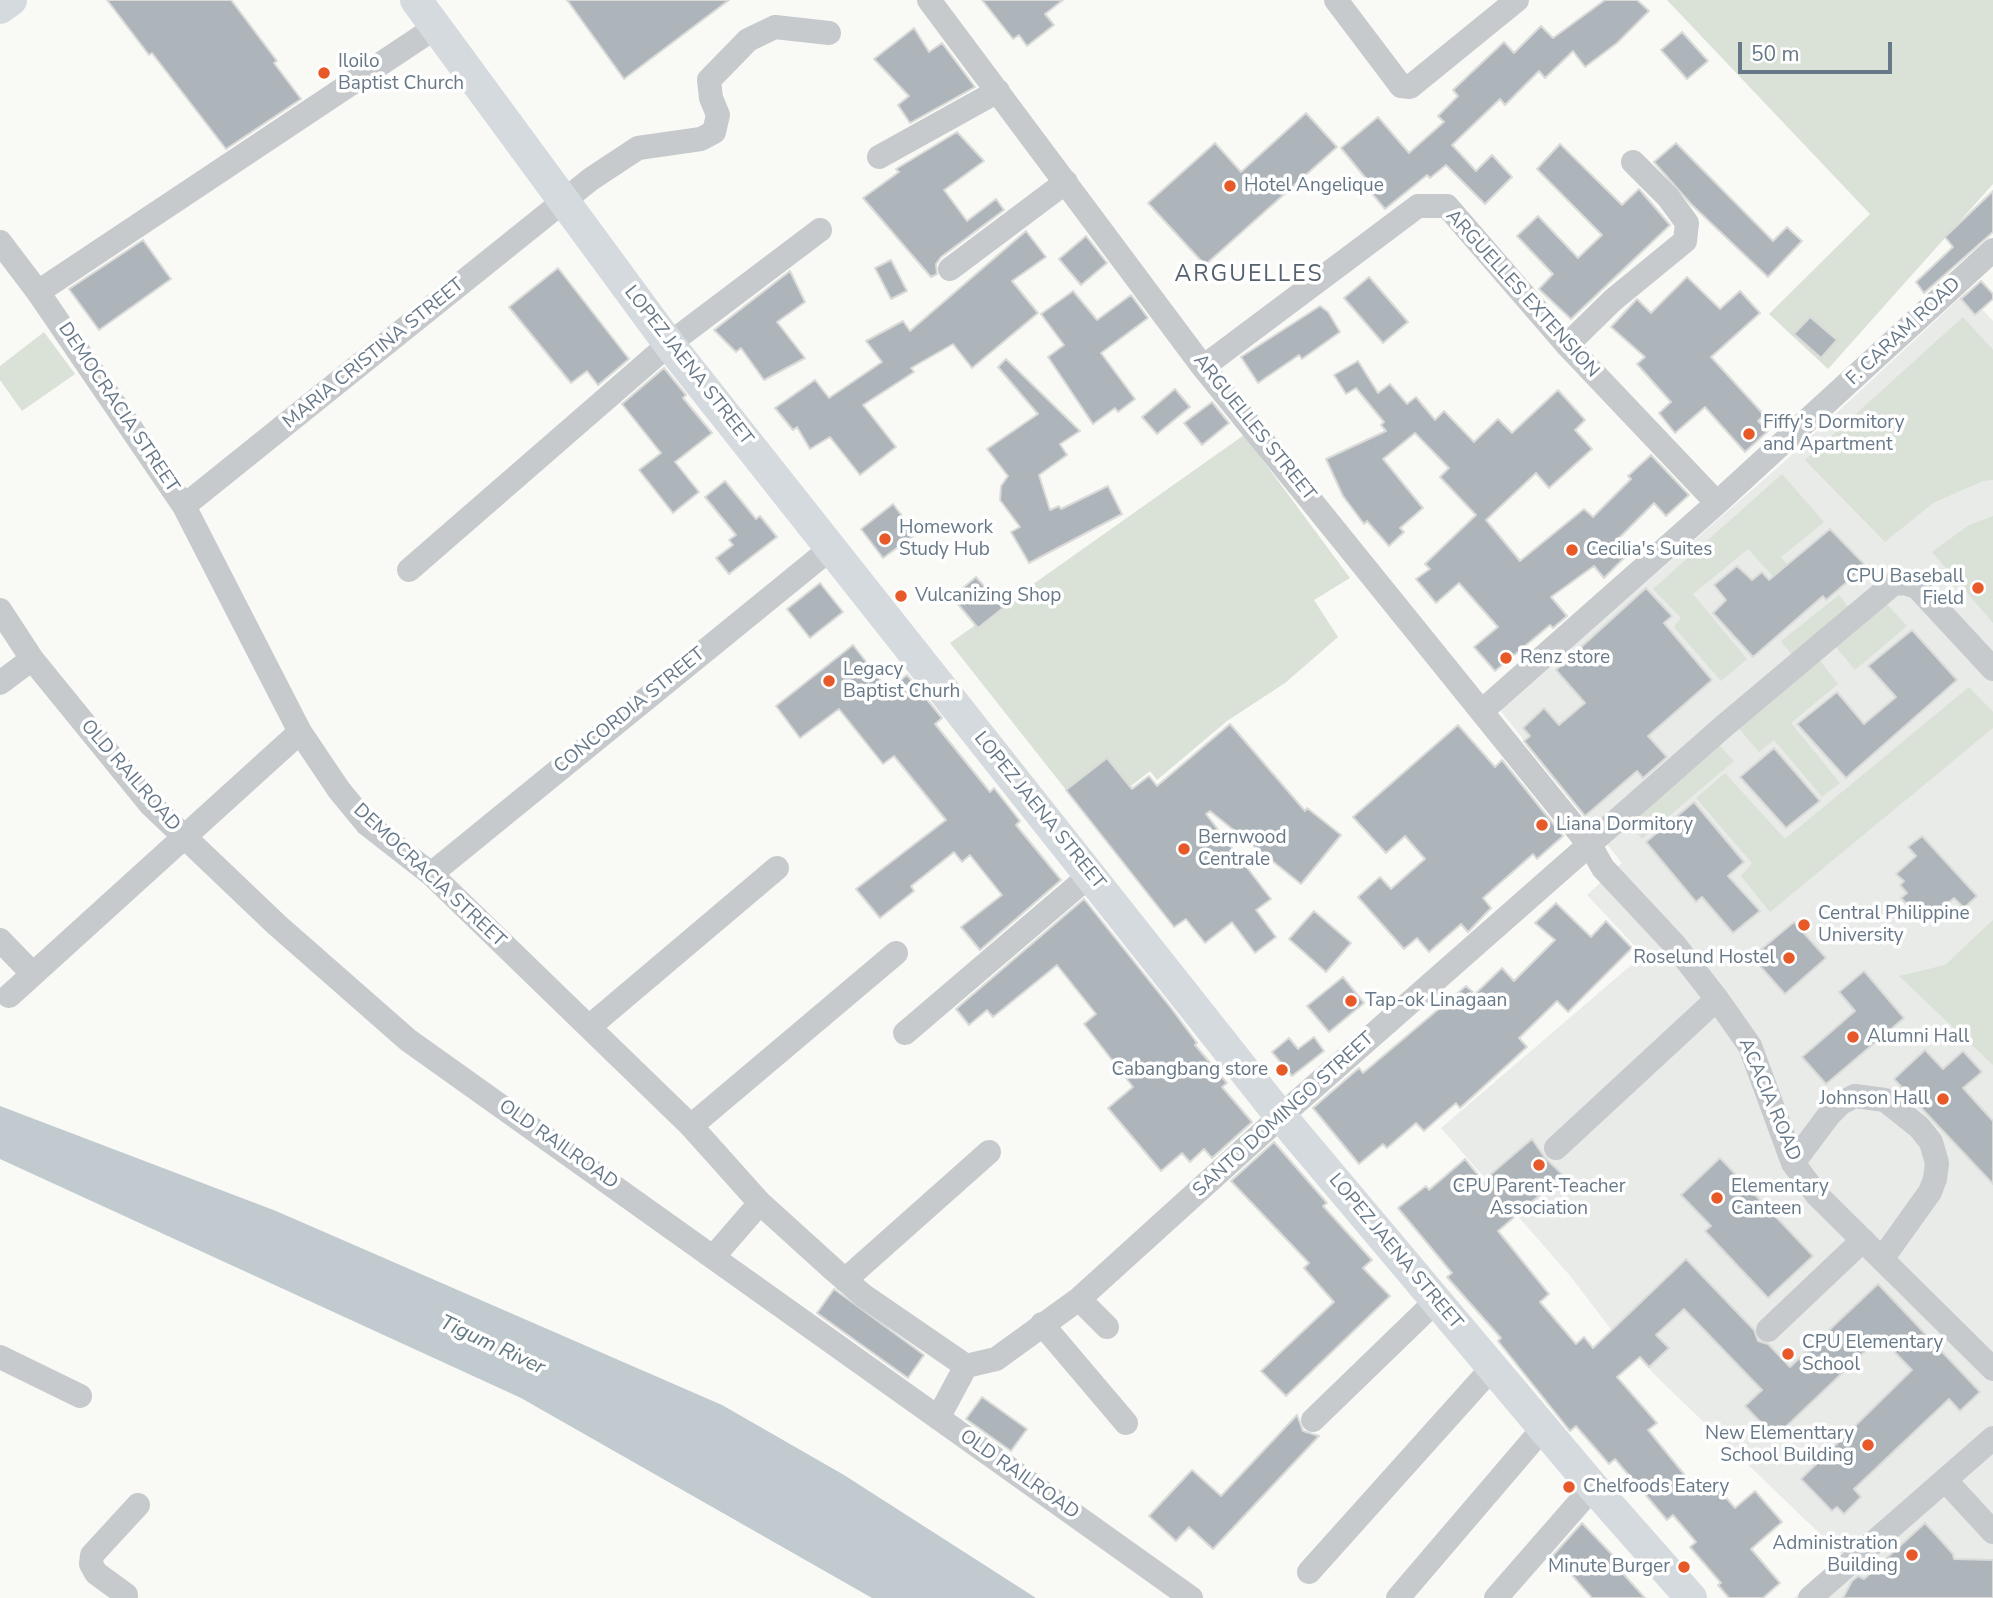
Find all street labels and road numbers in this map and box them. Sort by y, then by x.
street label: ARGUELLES EXTENSION [1440,205,1604,383]
street label: F. CARAM ROAD [1842,273,1966,391]
street label: MARIA CRISTINA STREET [279,274,469,434]
street label: LOPEZ JAENA STREET [619,282,757,450]
street label: DEMOCRACIA STREET [53,319,183,497]
street label: ARGUELLES STREET [1188,350,1320,506]
street label: CONCORDIA STREET [550,643,710,779]
street label: OLD RAILROAD [75,716,185,836]
street label: LOPEZ JAENA STREET [968,728,1110,894]
street label: DEMOCRACIA STREET [348,799,510,953]
street label: SANTO DOMINGO STREET [1189,1028,1379,1202]
street label: ACACIA ROAD [1733,1035,1805,1165]
street label: OLD RAILROAD [494,1095,622,1195]
street label: LOPEZ JAENA STREET [1323,1170,1467,1334]
street label: OLD RAILROAD [955,1425,1083,1525]

